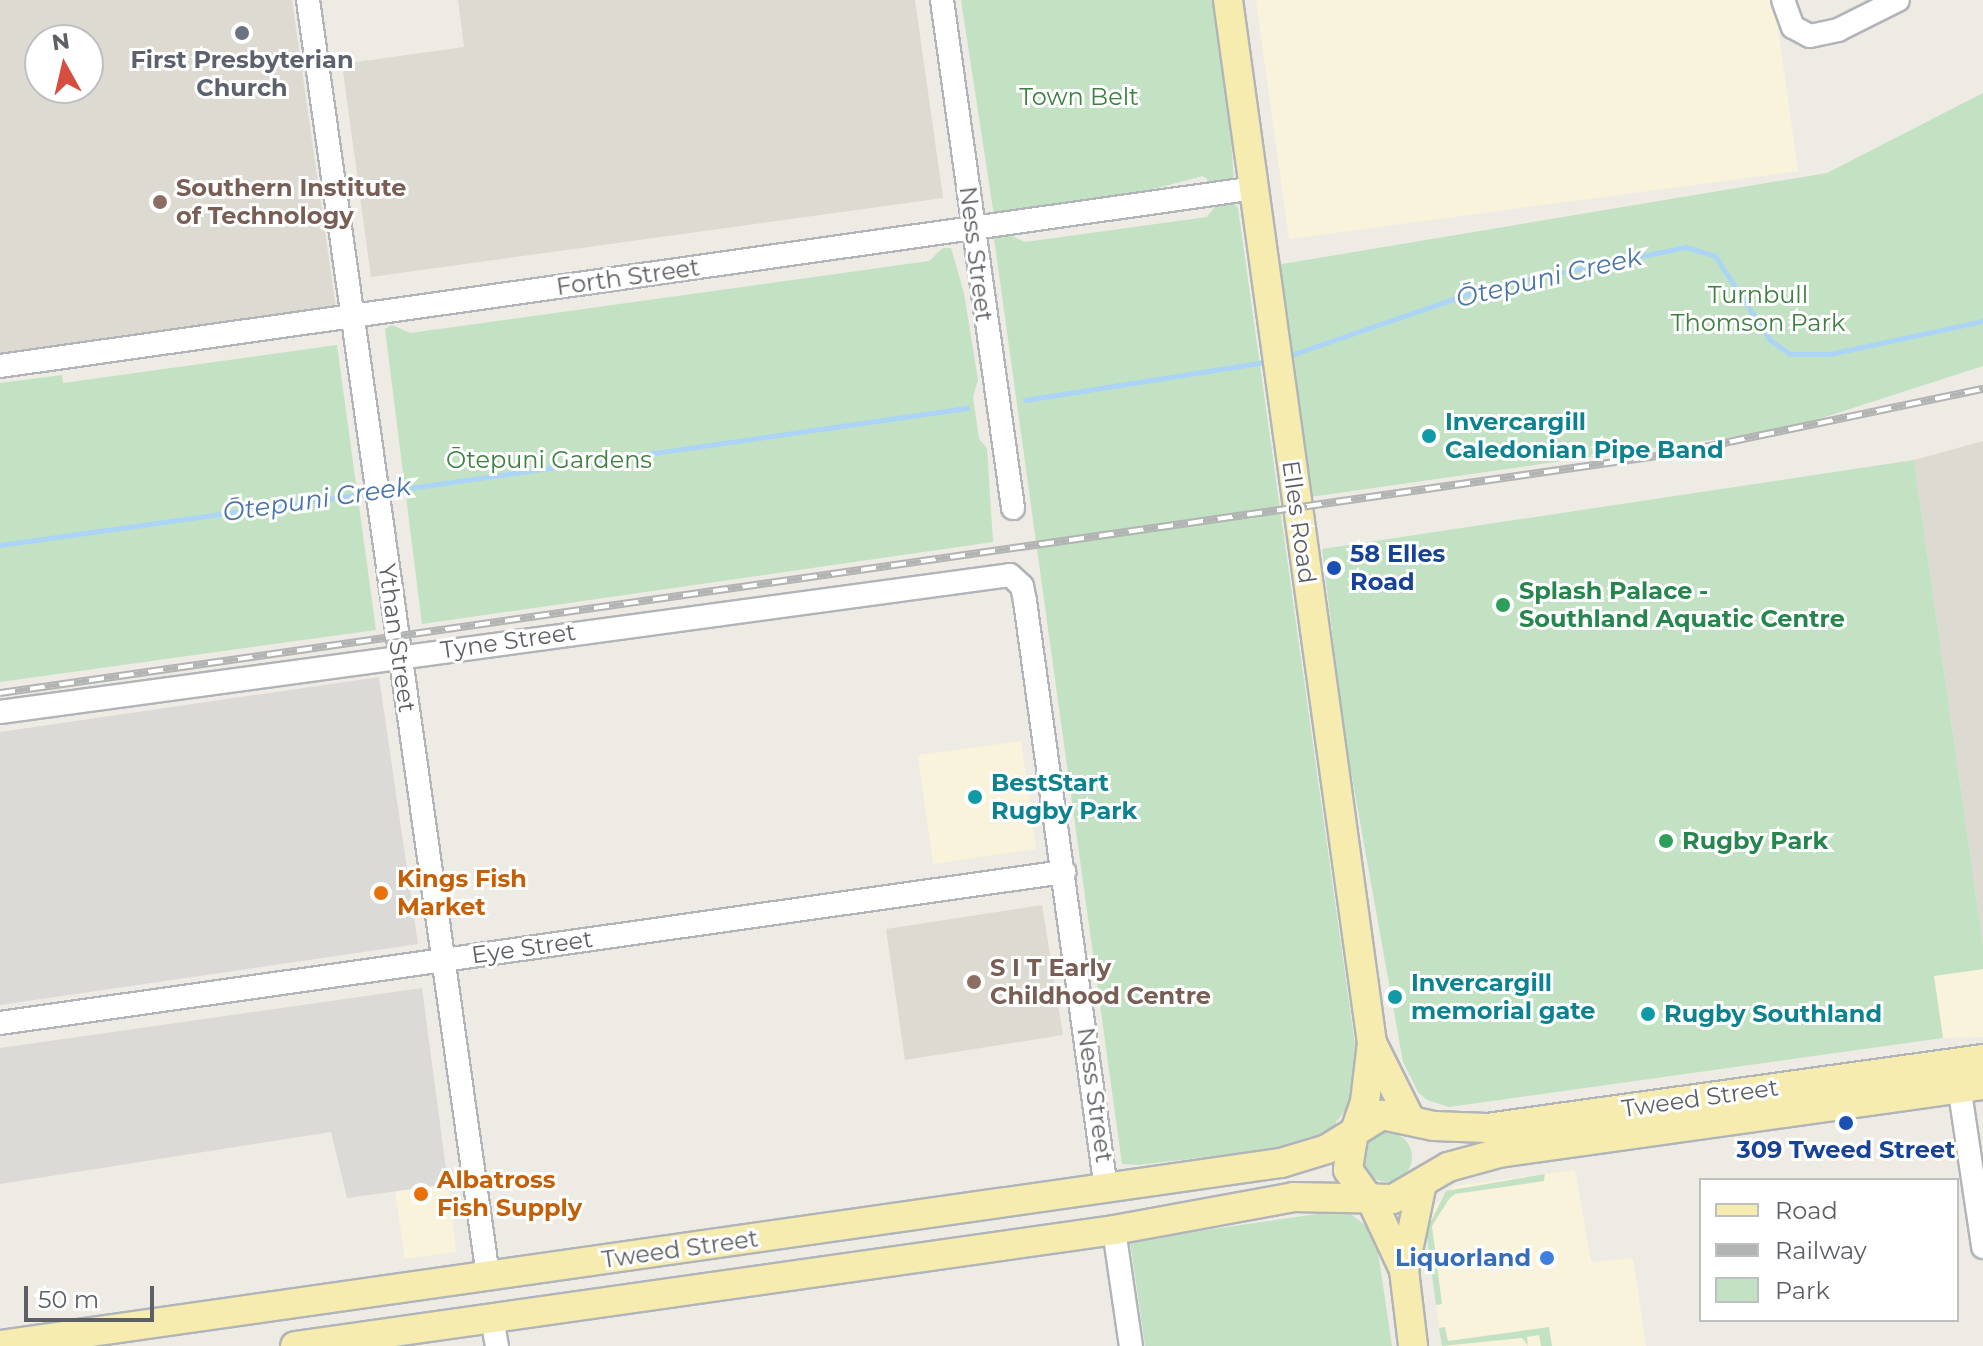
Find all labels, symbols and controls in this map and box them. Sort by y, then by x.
north arrow [24,24,104,104]
marker: First Presbyterian Church [233,24,251,42]
text: N [50,27,72,56]
place label: First Presbyterian Church [131,46,353,102]
park label: Town Belt [1019,83,1139,111]
place label: Southern Institute of Technology [176,174,406,230]
street label: Ness Street [953,185,999,323]
marker: Southern Institute of Technology [151,193,169,211]
water label: Ōtepuni Creek [1453,241,1645,315]
street label: Forth Street [554,253,702,301]
park label: Turnbull Thomson Park [1671,281,1845,337]
place label: Invercargill Caledonian Pipe Band [1445,408,1724,464]
marker: Invercargill Caledonian Pipe Band [1420,427,1438,445]
park label: Ōtepuni Gardens [446,446,652,474]
street label: Elles Road [1276,458,1322,586]
water label: Ōtepuni Creek [221,471,413,529]
place label: 58 Elles Road [1350,540,1445,596]
marker: 58 Elles Road [1325,559,1343,577]
street label: Ythan Street [372,562,422,714]
place label: Splash Palace - Southland Aquatic Centre [1519,577,1845,633]
marker: Splash Palace - Southland Aquatic Centre [1494,596,1512,614]
street label: Tyne Street [438,617,578,665]
place label: BestStart Rugby Park [991,769,1137,825]
marker: BestStart Rugby Park [966,788,984,806]
place label: Rugby Park [1682,827,1828,855]
marker: Rugby Park [1657,832,1675,850]
place label: Kings Fish Market [397,865,527,921]
marker: Kings Fish Market [372,884,390,902]
street label: Eye Street [470,924,594,970]
place label: S I T Early Childhood Centre [990,954,1211,1010]
place label: Invercargill memorial gate [1411,969,1596,1025]
marker: S I T Early Childhood Centre [965,973,983,991]
marker: Invercargill memorial gate [1386,988,1404,1006]
place label: Rugby Southland [1664,1000,1882,1028]
marker: Rugby Southland [1639,1005,1657,1023]
street label: Ness Street [1071,1026,1119,1164]
street label: Tweed Street [1620,1073,1780,1123]
marker: 309 Tweed Street [1837,1114,1855,1132]
place label: 309 Tweed Street [1736,1136,1956,1164]
place label: Albatross Fish Supply [437,1166,582,1222]
legend [1699,1178,1959,1322]
marker: Albatross Fish Supply [412,1185,430,1203]
text: Road [1775,1196,1838,1225]
street label: Tweed Street [600,1224,760,1274]
text: Railway [1775,1236,1867,1265]
place label: Liquorland [1395,1244,1531,1272]
marker: Liquorland [1538,1249,1556,1267]
scale bar [28,1270,158,1320]
text: Park [1775,1276,1830,1305]
text: 50 m [38,1285,99,1314]

